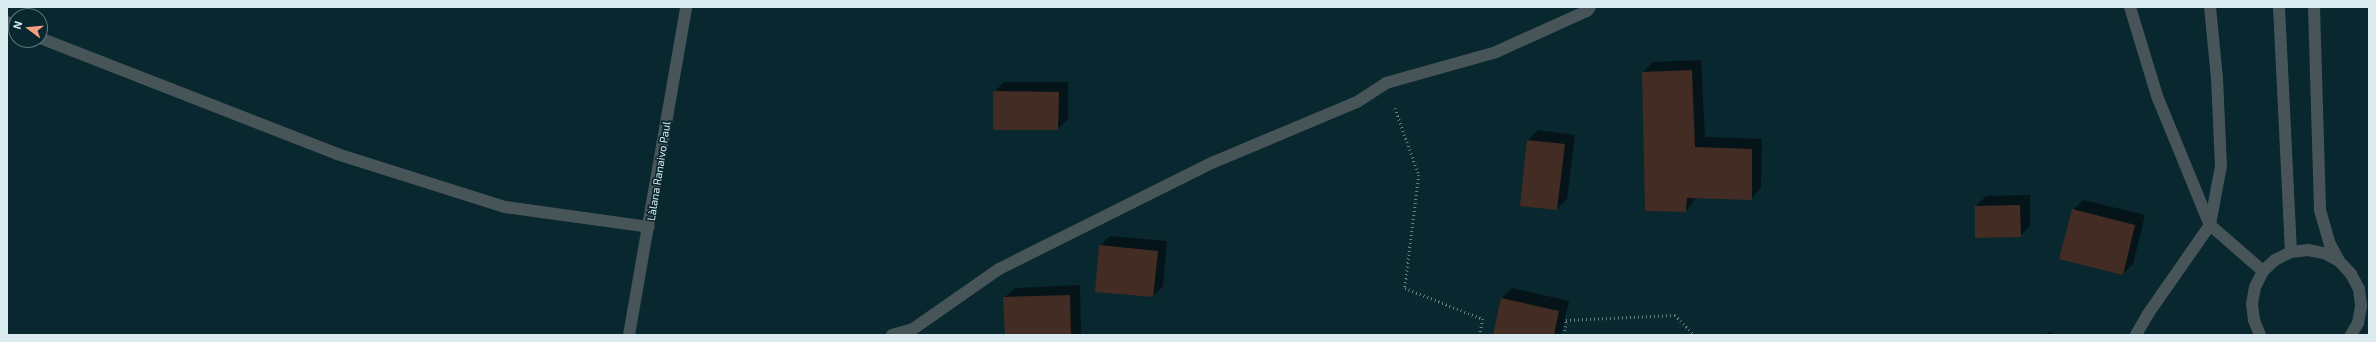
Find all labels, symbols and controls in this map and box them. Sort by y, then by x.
north arrow [8,8,48,48]
text: N [10,19,24,30]
street label: Làlana Ranaivo Paul [645,120,673,222]

